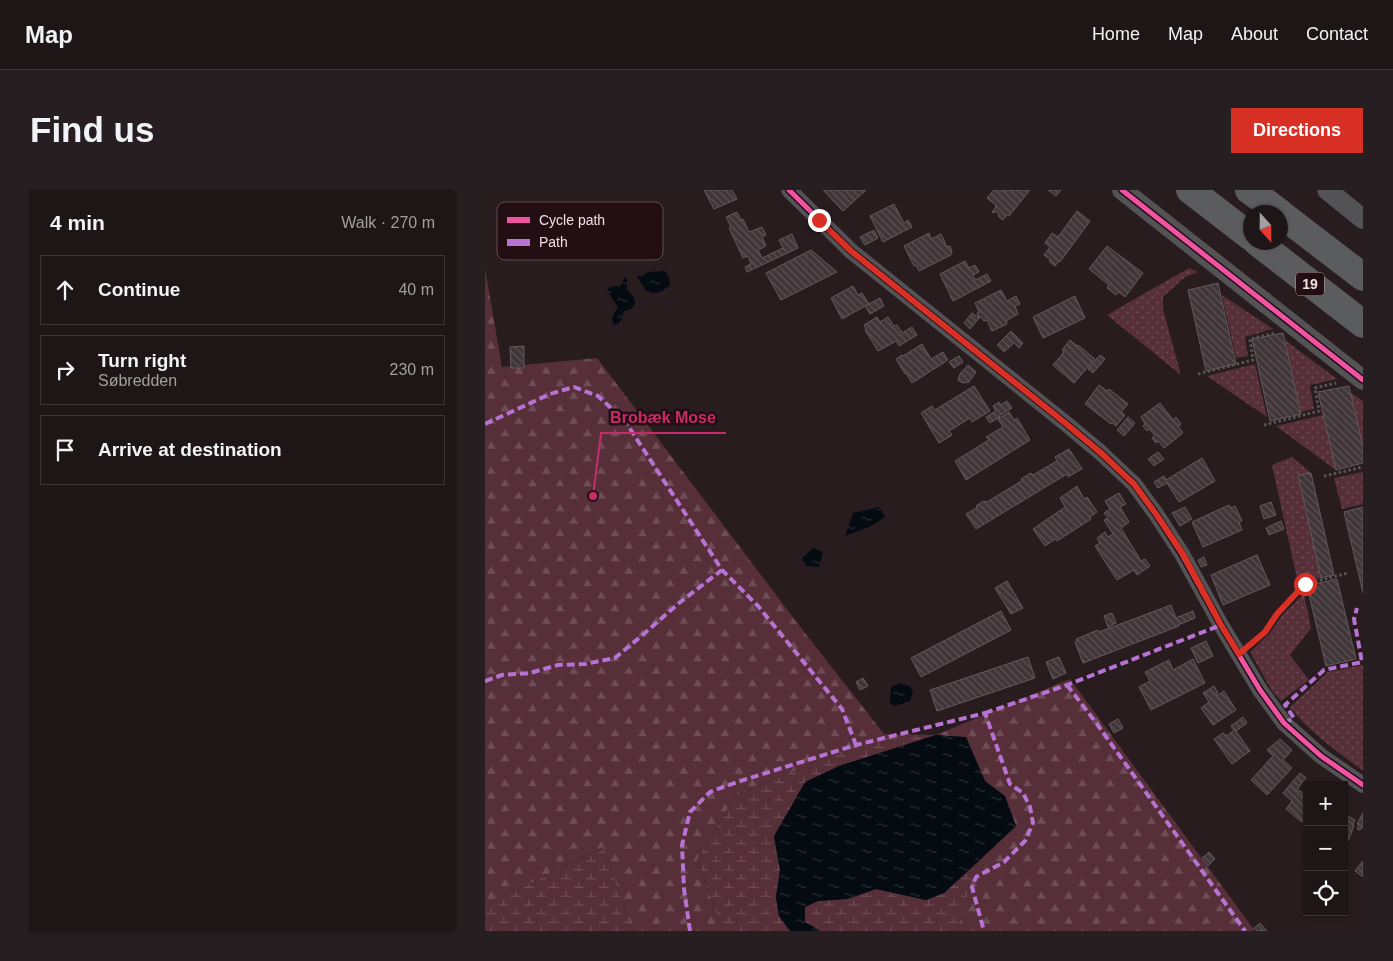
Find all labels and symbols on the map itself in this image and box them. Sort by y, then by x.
legend [497,202,663,260]
north arrow [1243,205,1288,250]
route end [808,209,831,232]
text: Cycle path [539,212,605,228]
text: Path [539,234,568,250]
road number: 19 [1296,272,1324,296]
callout: Brobæk Mose [601,402,726,433]
text: Brobæk Mose [610,409,716,426]
route start [1294,573,1317,596]

